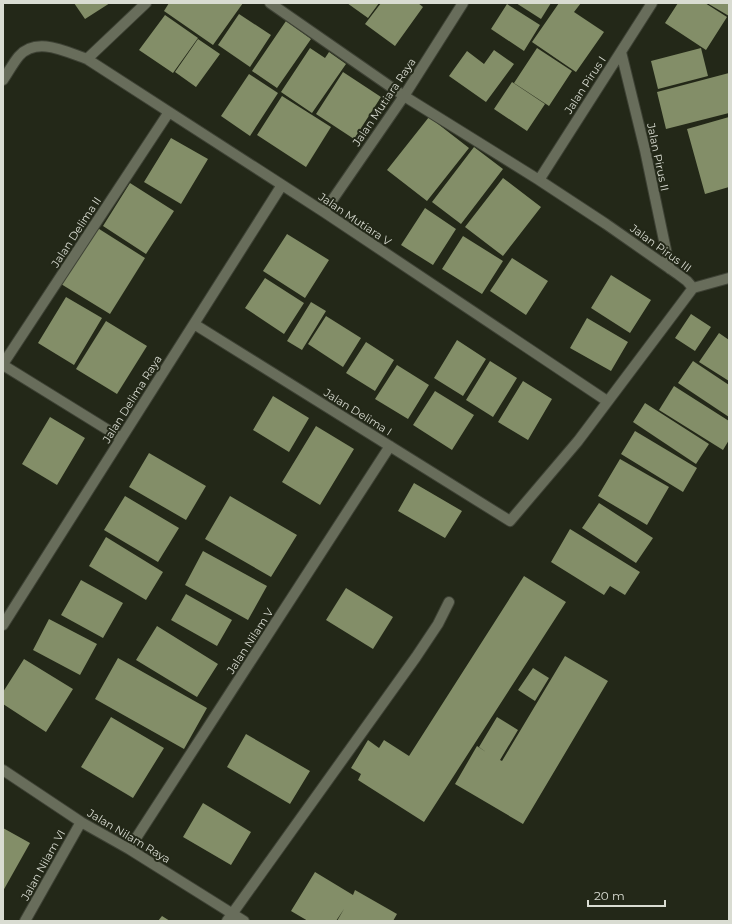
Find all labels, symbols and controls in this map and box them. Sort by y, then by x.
street label: Jalan Pirus I [561,54,609,117]
street label: Jalan Mutiara Raya [349,55,419,150]
street label: Jalan Pirus II [644,121,672,192]
street label: Jalan Mutiara V [315,189,394,249]
street label: Jalan Delima II [47,194,104,271]
street label: Jalan Pirus III [627,220,695,275]
street label: Jalan Delima Raya [99,353,165,446]
street label: Jalan Delima I [320,385,395,439]
street label: Jalan Nilam V [223,605,277,677]
street label: Jalan Nilam Raya [84,805,173,866]
street label: Jalan Nilam VI [17,827,68,904]
scale bar [588,882,665,908]
text: 20 m [594,888,625,903]

